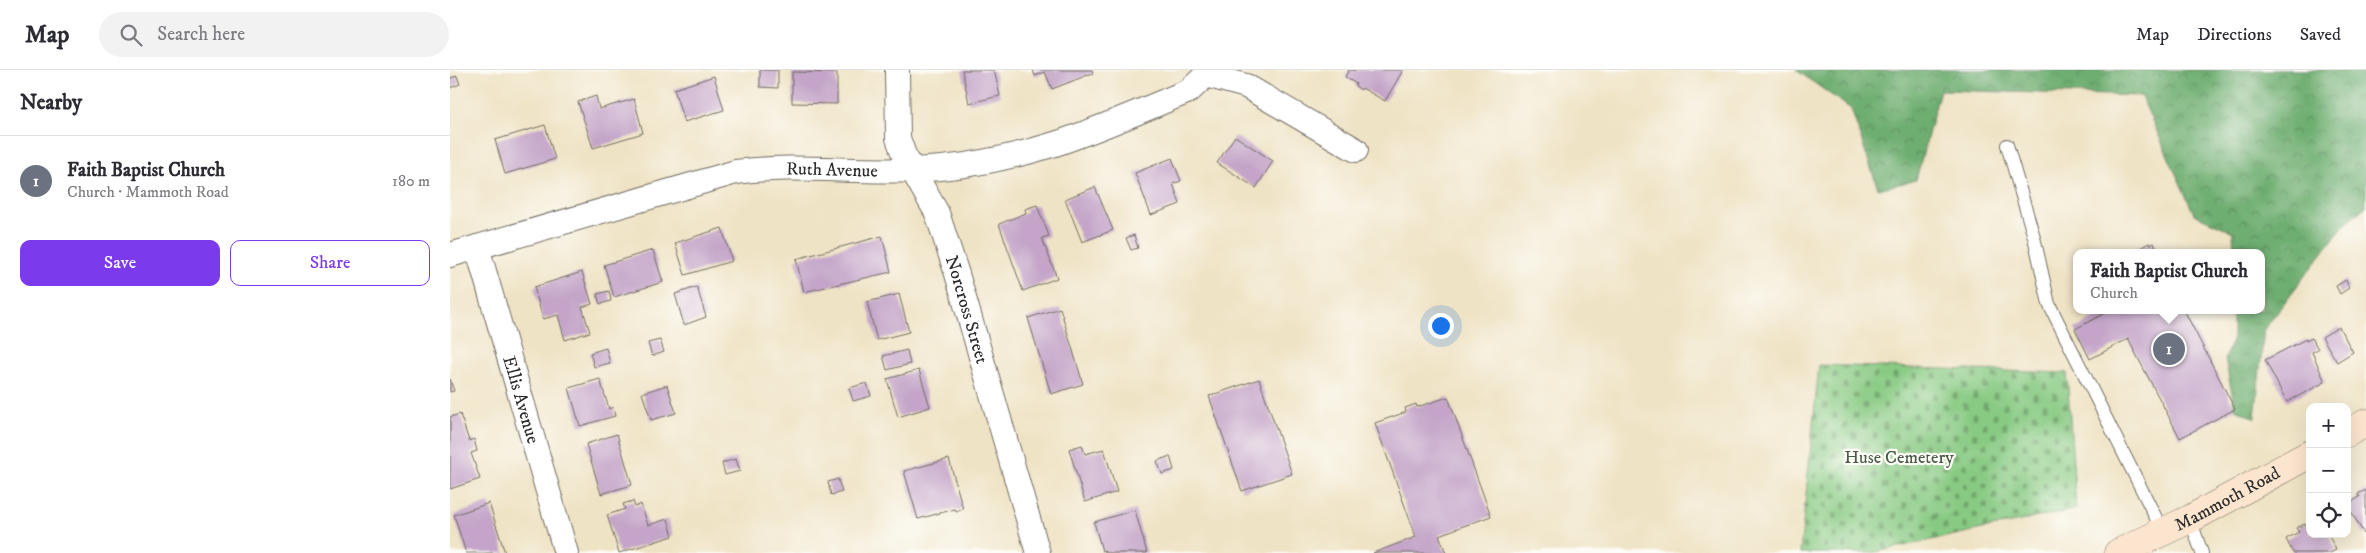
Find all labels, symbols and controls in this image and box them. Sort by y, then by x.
search box [99,12,449,57]
text: Map [25,20,69,50]
icon: search [117,21,145,49]
text: Search here [157,23,245,46]
text: Map [2136,24,2169,46]
text: Directions [2197,24,2272,46]
text: Saved [2300,24,2341,46]
text: Nearby [20,90,82,116]
text: Faith Baptist Church [67,159,225,182]
street label: Ruth Avenue [786,159,878,183]
text: 1 [33,171,39,191]
text: 180 m [392,171,430,191]
text: Church · Mammoth Road [67,182,229,202]
button: Save [20,240,220,286]
button: Share [230,240,430,286]
popup [2073,249,2265,314]
street label: Norcross Street [940,253,993,367]
text: Faith Baptist Church [2090,260,2248,283]
text: Church [2090,283,2138,303]
your location [1428,313,1454,339]
pin: 1 [2153,330,2185,368]
street label: Ellis Avenue [497,354,544,446]
map controls [2306,403,2351,538]
button: + [2306,403,2351,448]
park label: Huse Cemetery [1844,447,1954,469]
button: − [2306,448,2351,493]
street label: Mammoth Road [2171,462,2284,537]
button: locate [2306,493,2351,538]

